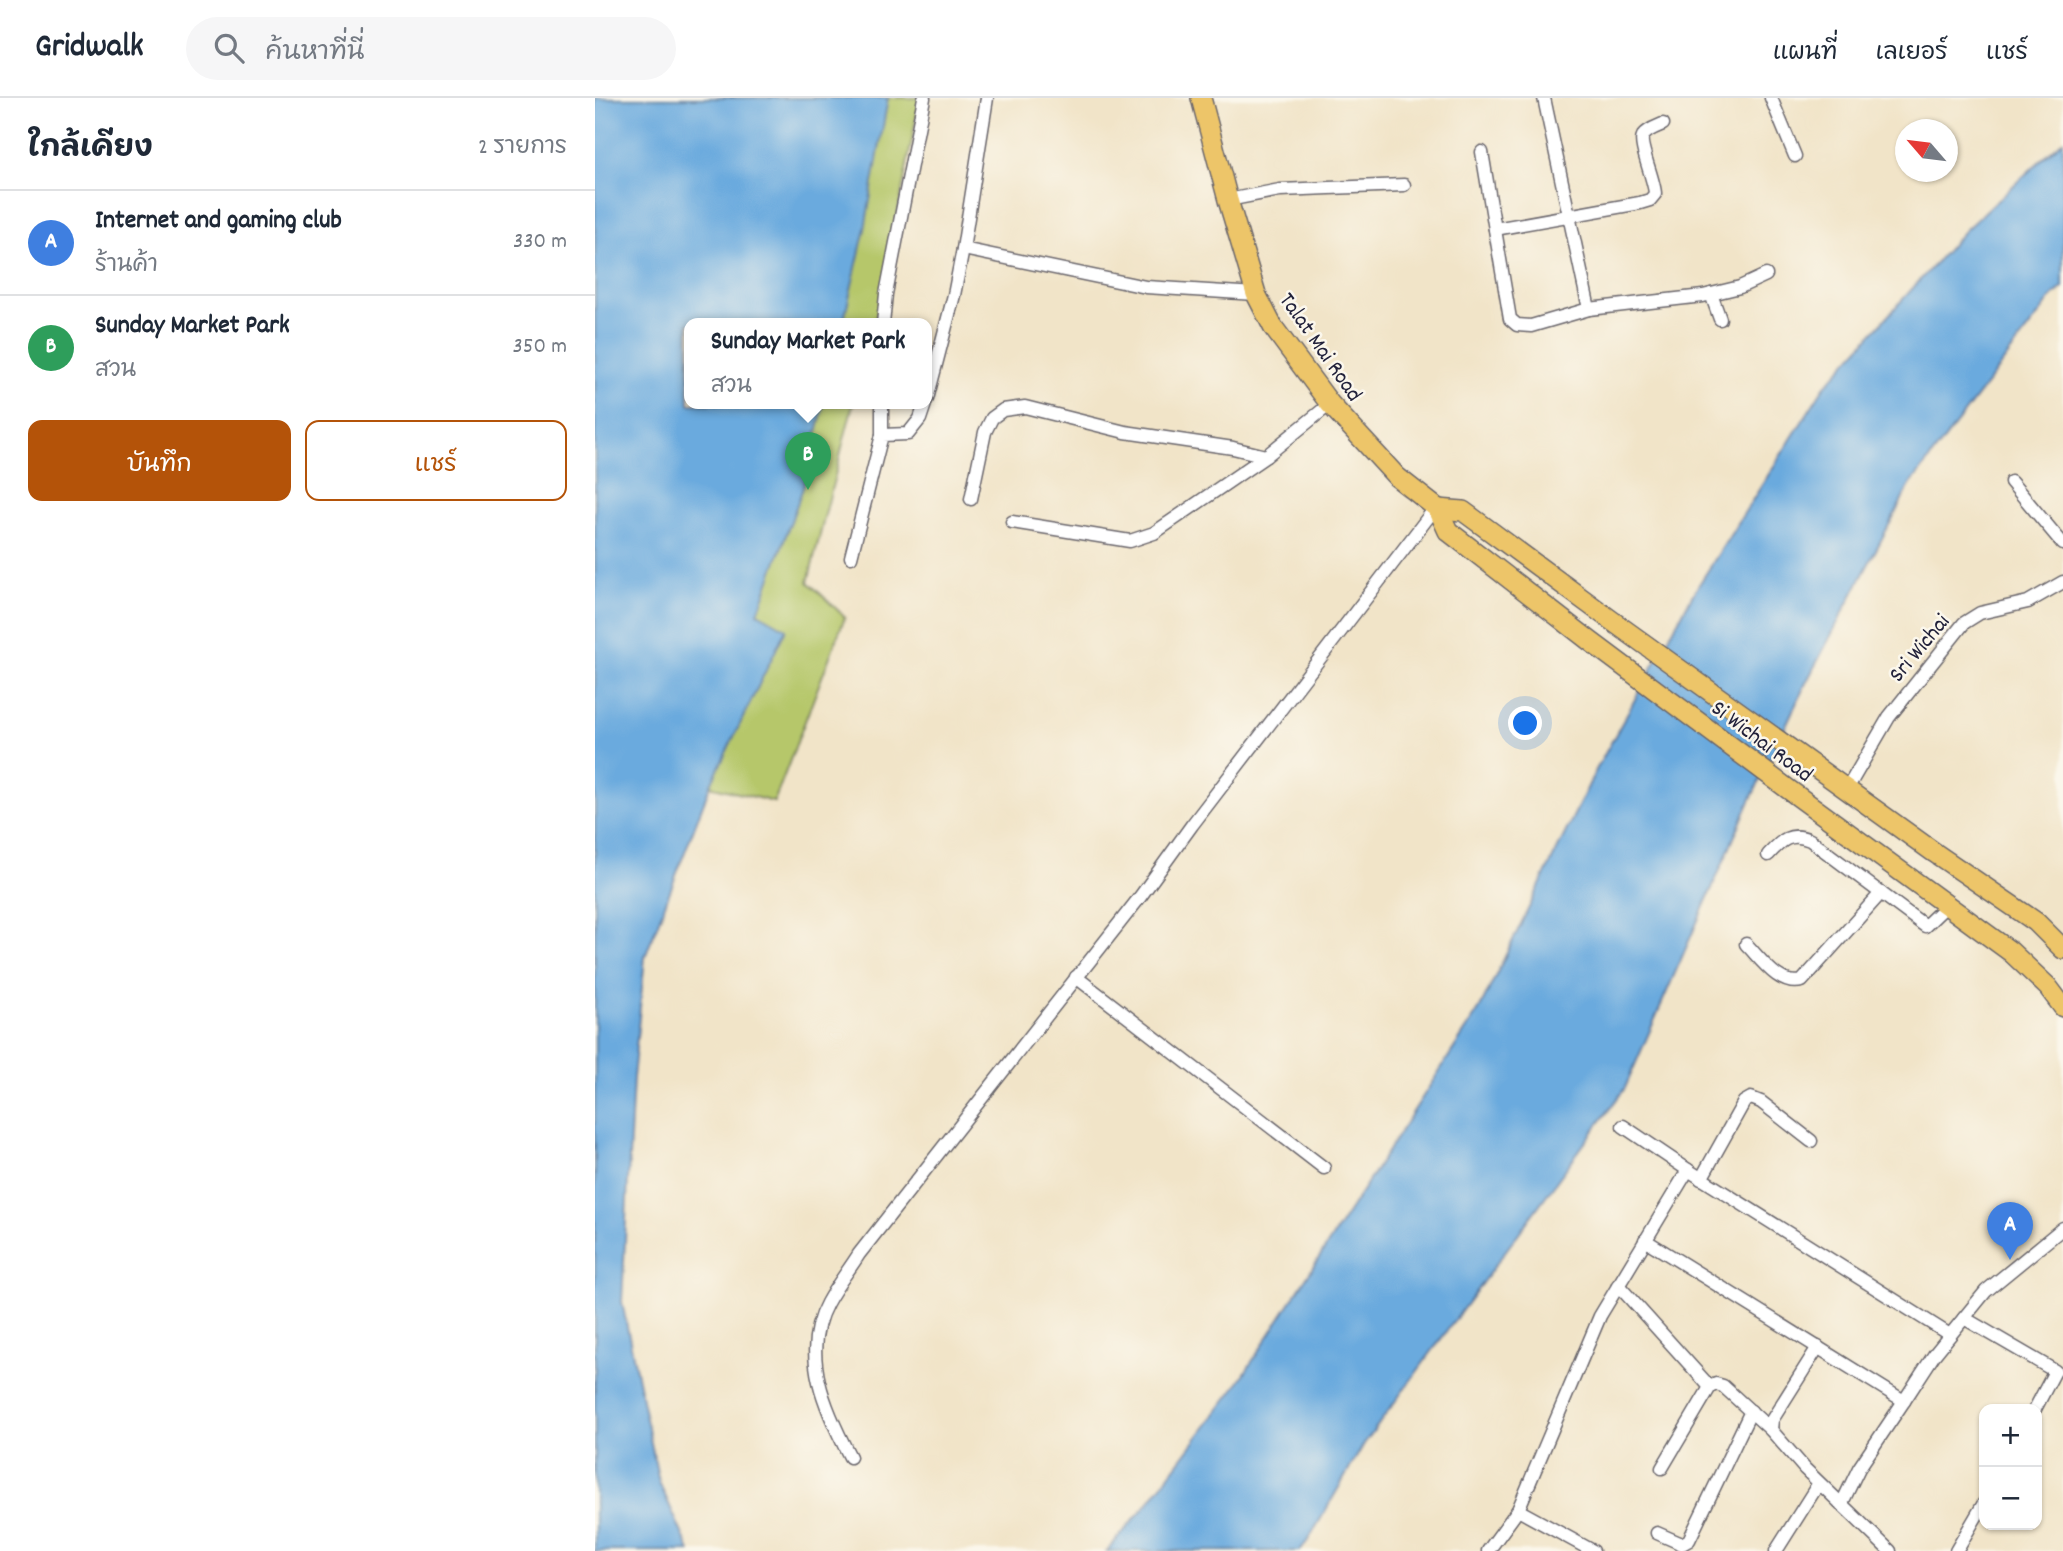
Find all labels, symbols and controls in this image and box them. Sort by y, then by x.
search box [186,17,676,80]
text: Gridwalk [35,25,144,72]
icon: search [210,29,248,67]
text: ค้นหาที่นี่ [266,35,364,72]
text: แผนที่ [1773,37,1838,71]
text: เลเยอร์ [1876,37,1948,71]
text: แชร์ [1986,37,2028,71]
north arrow [1895,119,1958,182]
text: ใกล้เคียง [28,129,153,172]
text: 2 รายการ [478,132,567,165]
text: Internet and gaming club [95,203,342,240]
text: A [45,226,57,259]
text: 330 m [513,226,567,259]
text: ร้านค้า [95,250,158,283]
street label: Talat Mai Road [1269,287,1369,409]
text: Sunday Market Park [95,308,290,345]
popup [684,318,932,409]
text: Sunday Market Park [711,324,905,361]
text: B [46,331,56,364]
text: 350 m [513,331,567,364]
text: สวน [95,355,136,388]
text: สวน [711,371,752,404]
button: บันทึก [28,420,291,501]
button: แชร์ [305,420,567,501]
pin: B [785,432,831,490]
street label: Sri Wichai [1882,608,1959,691]
street label: Si Wichai Road [1703,693,1819,792]
your location [1508,706,1542,740]
pin: A [1987,1202,2033,1260]
map controls [1979,1404,2042,1530]
button: + [1979,1404,2042,1467]
button: − [1979,1467,2042,1530]

